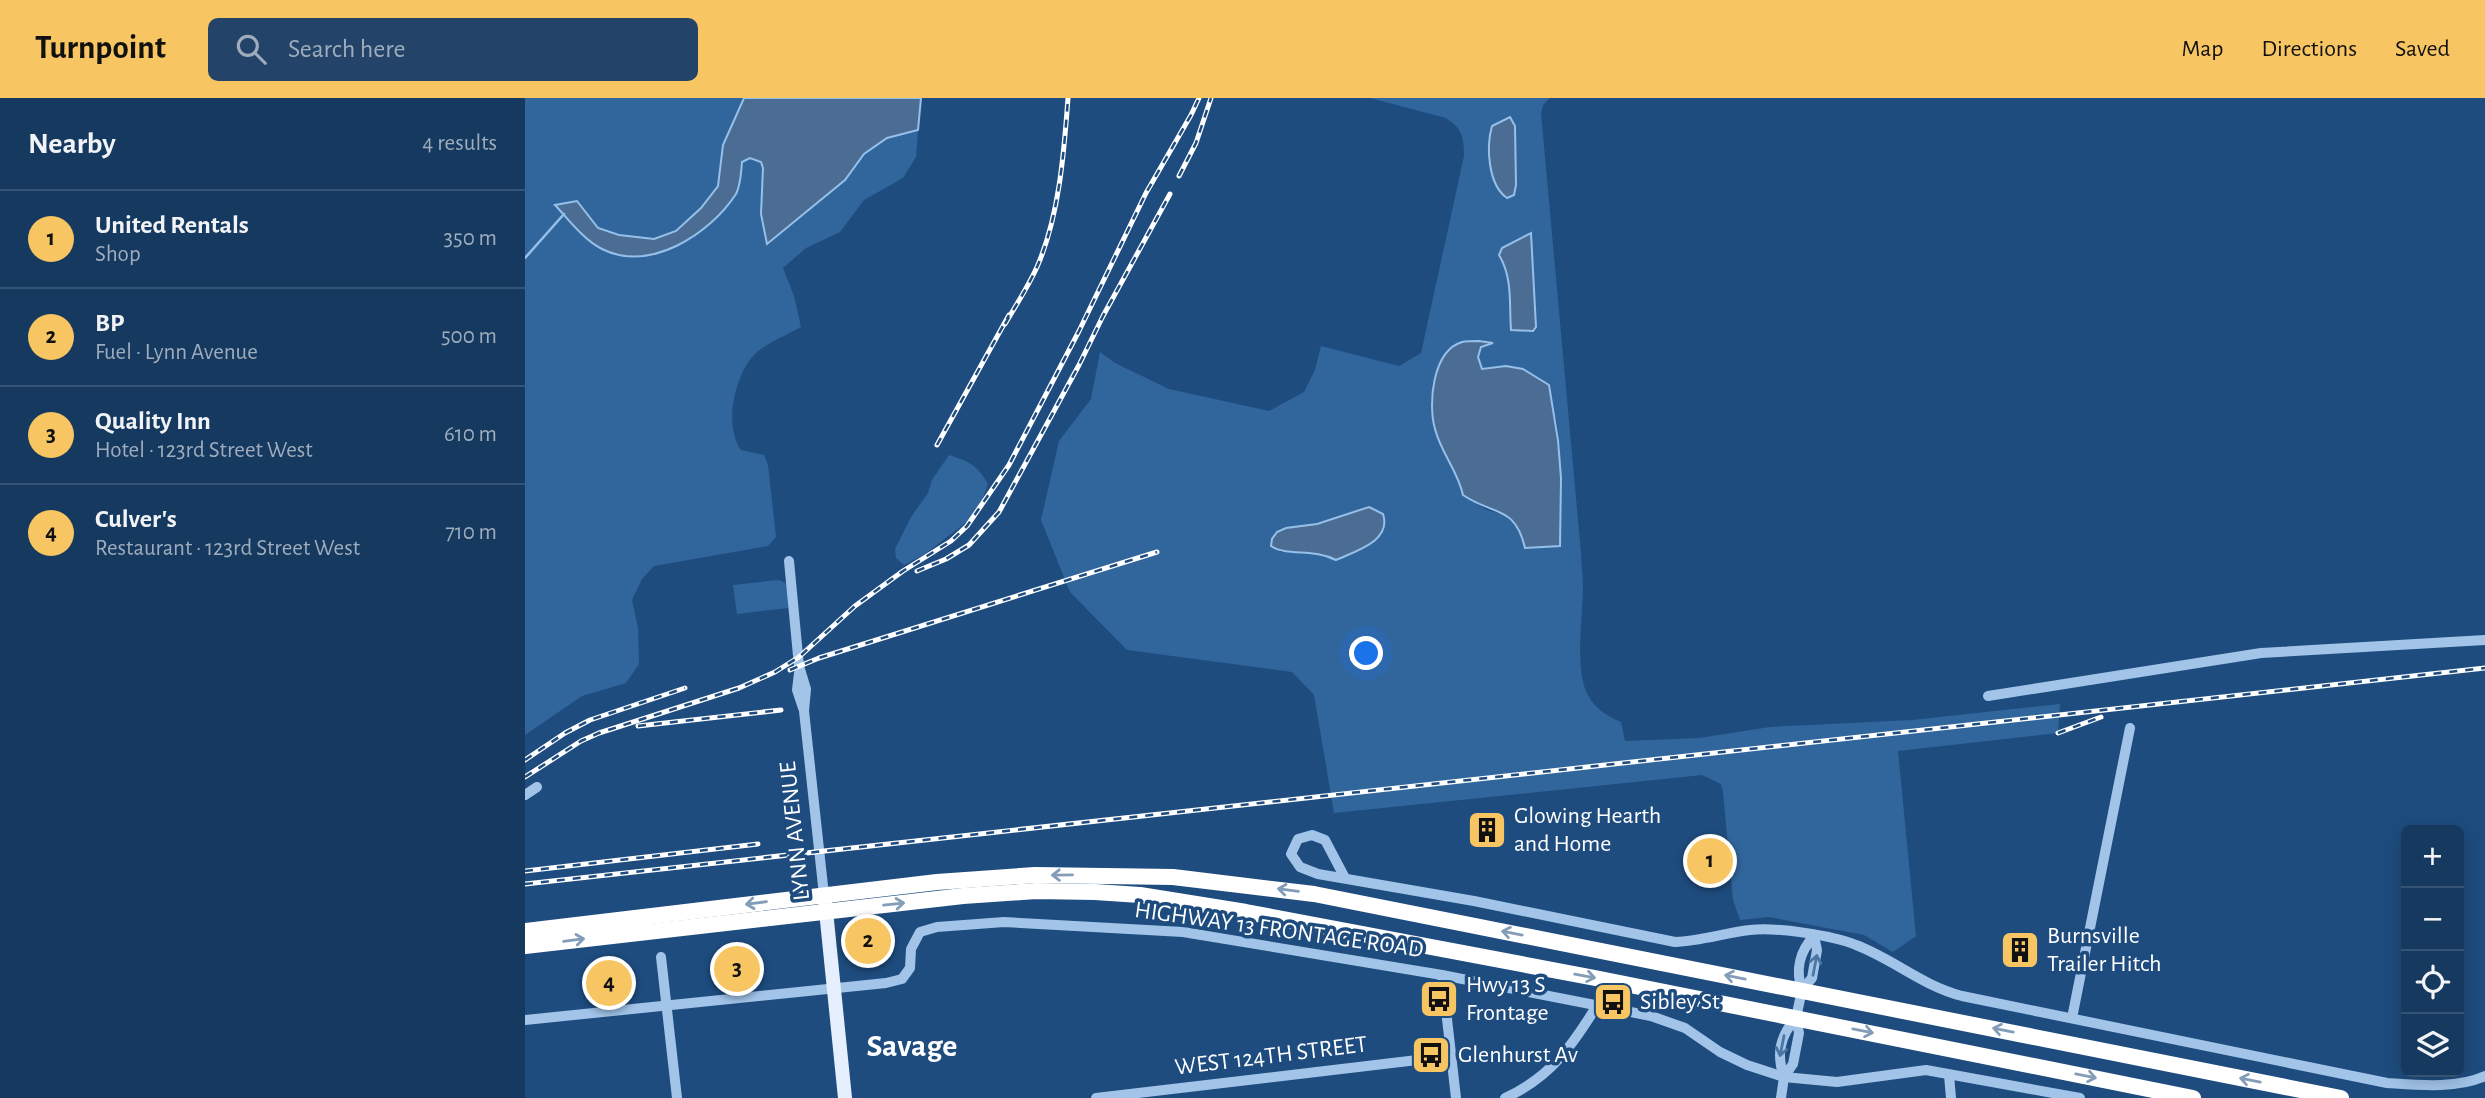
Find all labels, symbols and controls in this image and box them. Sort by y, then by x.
search box [208,18,698,81]
icon: search [232,30,270,68]
text: Turnpoint [35,32,166,65]
text: Search here [288,36,406,62]
text: Map [2181,37,2223,61]
text: Directions [2261,37,2357,61]
text: Saved [2395,37,2450,61]
text: Nearby [28,129,116,159]
text: 4 results [422,132,497,155]
text: United Rentals [95,212,249,238]
text: 1 [47,227,55,250]
text: 350 m [444,227,497,250]
text: Shop [95,243,141,266]
text: BP [95,310,124,336]
text: 2 [46,325,56,348]
text: 500 m [441,325,497,348]
text: Fuel · Lynn Avenue [95,341,258,364]
text: Quality Inn [95,408,211,434]
text: 3 [46,423,56,446]
text: 610 m [444,423,497,446]
text: Hotel · 123rd Street West [95,439,313,462]
text: Culver's [95,506,177,532]
text: 4 [45,521,57,544]
text: 710 m [445,521,497,544]
text: Restaurant · 123rd Street West [95,537,360,560]
your location [1349,636,1383,670]
street label: LYNN AVENUE [776,760,814,902]
place label: Glowing Hearth and Home [1514,804,1661,856]
building icon: Glowing Hearth and Home [1466,809,1508,851]
map controls [2401,825,2464,1077]
button: + [2401,825,2464,888]
pin: 1 [1687,835,1733,887]
one-way arrow [1050,868,1073,882]
one-way arrow [1277,884,1300,897]
button: − [2401,888,2464,951]
one-way arrow [745,896,768,909]
one-way arrow [882,897,905,910]
street label: HIGHWAY 13 FRONTAGE ROAD [1133,898,1425,962]
pin: 2 [845,915,891,967]
place label: Burnsville Trailer Hitch [2047,924,2162,976]
one-way arrow [1501,925,1524,939]
building icon: Burnsville Trailer Hitch [1999,929,2041,971]
one-way arrow [562,934,585,947]
pin: 3 [714,943,760,995]
button: locate [2401,951,2464,1014]
one-way arrow [1808,954,1822,977]
pin: 4 [586,957,632,1009]
one-way arrow [1724,969,1747,983]
one-way arrow [1573,970,1596,983]
place label: Hwy 13 S Frontage [1466,973,1549,1025]
bus stop icon: Hwy 13 S Frontage [1418,978,1460,1020]
bus stop icon: Sibley St [1592,981,1634,1023]
place label: Sibley St [1640,990,1720,1014]
button: layers [2401,1014,2464,1077]
one-way arrow [1992,1023,2015,1037]
one-way arrow [1851,1025,1874,1039]
district label: Savage [867,1030,957,1062]
street label: WEST 124TH STREET [1174,1032,1369,1080]
bus stop icon: Glenhurst Av [1410,1034,1452,1076]
one-way arrow [1774,1034,1788,1057]
place label: Glenhurst Av [1458,1043,1578,1067]
one-way arrow [2074,1070,2097,1084]
one-way arrow [2239,1072,2262,1086]

